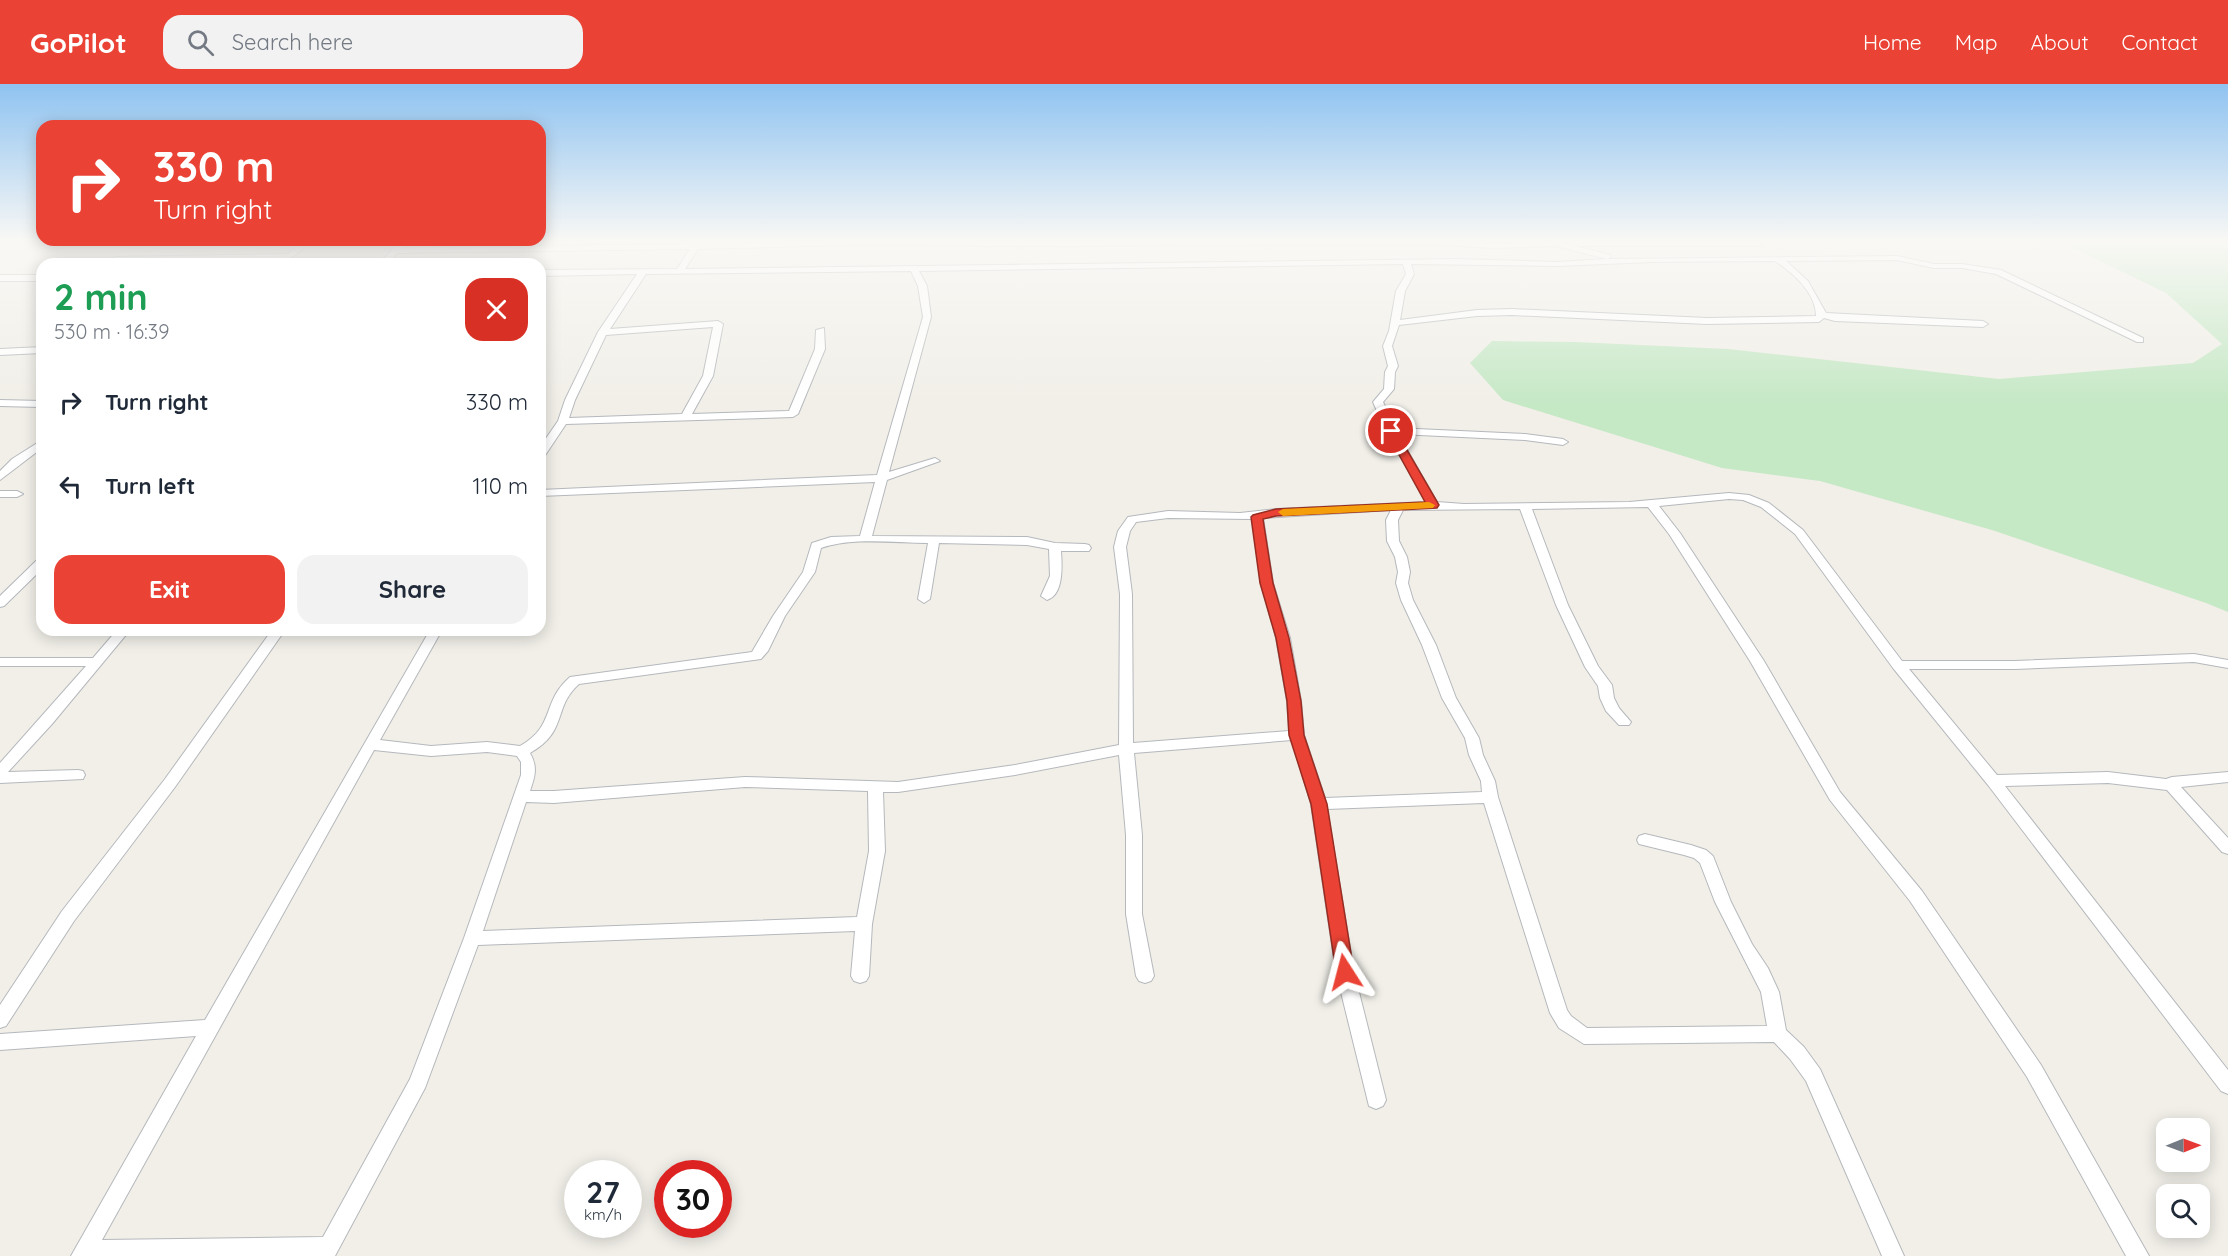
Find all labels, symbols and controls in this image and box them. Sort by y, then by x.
search box [163,15,583,69]
text: GoPilot [30,25,127,60]
icon: search [184,26,217,59]
text: Search here [232,28,353,56]
text: Home [1863,29,1922,55]
text: Map [1955,29,1998,55]
text: About [2031,29,2089,55]
text: Contact [2122,29,2198,55]
text: 330 m [153,140,274,193]
icon: right [54,144,132,222]
text: Turn right [153,192,272,226]
text: 2 min [54,274,148,319]
button: close [465,278,528,341]
text: 530 m · 16:39 [54,319,169,344]
icon: right [54,386,87,419]
text: Turn right [105,388,209,416]
text: 330 m [466,388,528,416]
pin [1365,405,1416,456]
icon: arrive [1374,414,1407,447]
icon: left [54,470,87,503]
text: Turn left [105,472,195,500]
text: 110 m [473,472,528,500]
button: Exit [54,555,285,624]
button: Share [297,555,528,624]
position arrow [1313,940,1377,1004]
north arrow [2156,1118,2210,1172]
map controls [2156,1118,2210,1238]
speed limit sign: 30 [654,1160,732,1238]
text: 27 [586,1173,620,1211]
button: search [2156,1184,2210,1238]
text: km/h [584,1205,622,1224]

